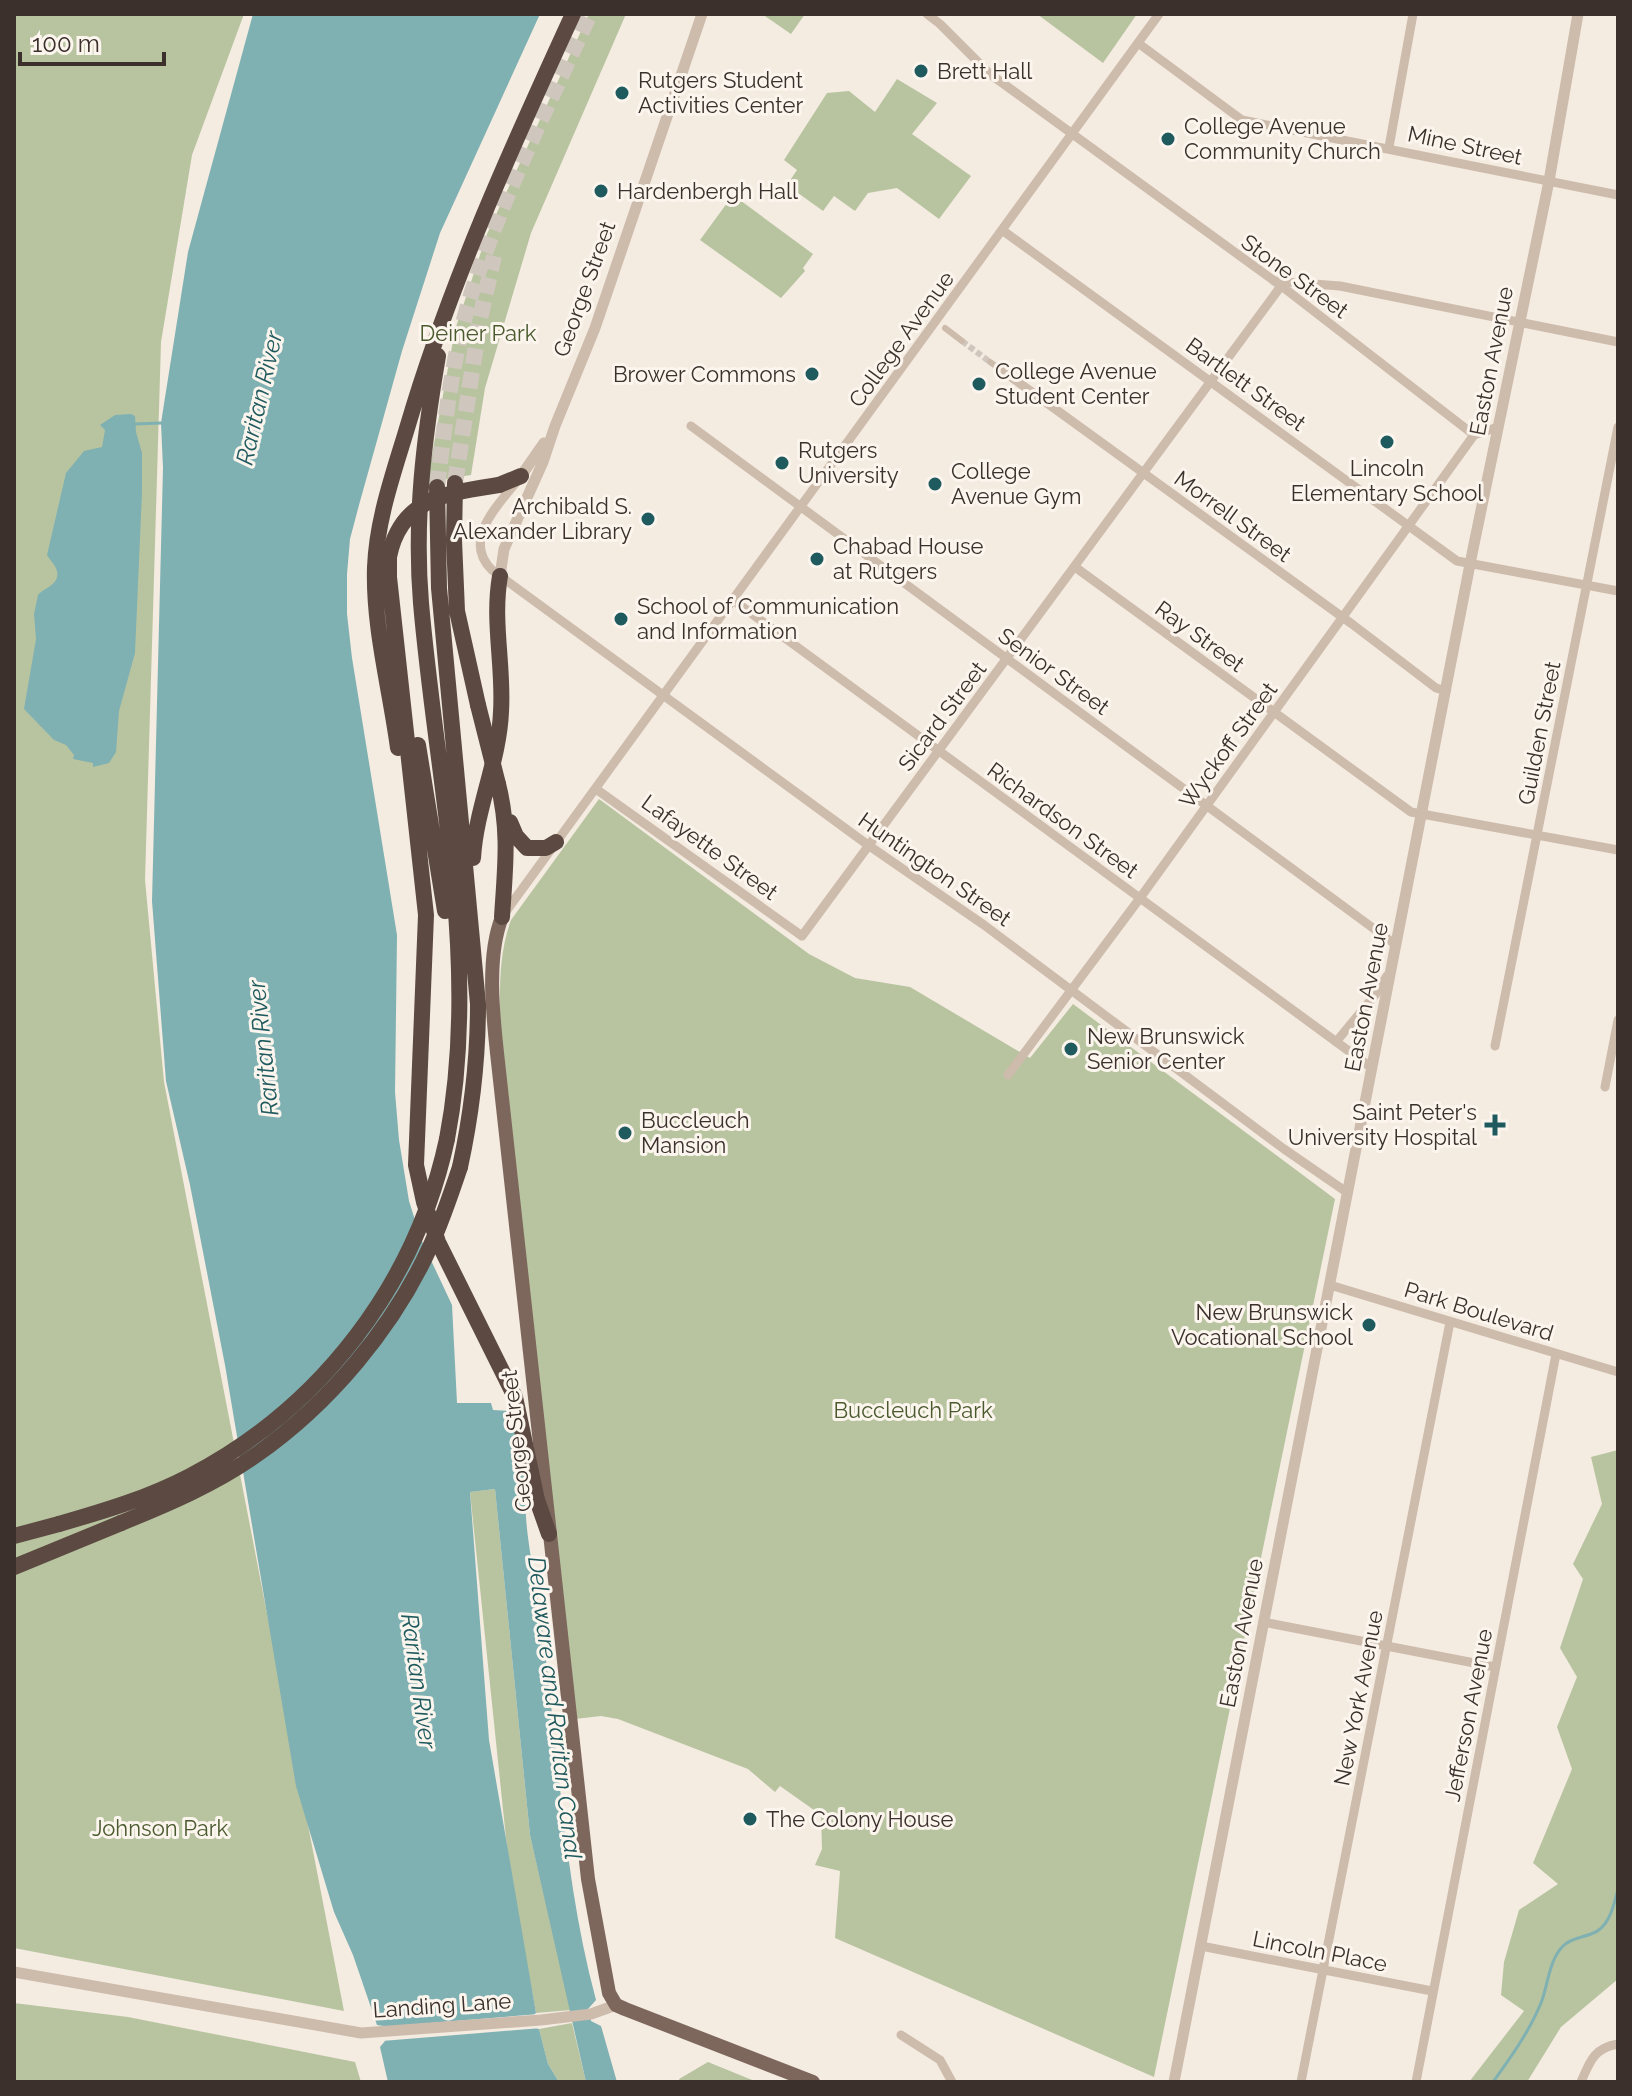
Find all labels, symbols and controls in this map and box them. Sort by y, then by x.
scale bar [20,16,164,66]
text: 100 m [32,29,100,58]
place label: Brett Hall [937,58,1032,84]
marker: Brett Hall [912,62,930,80]
place label: Rutgers Student Activities Center [638,67,804,118]
marker: Rutgers Student Activities Center [613,84,631,102]
place label: College Avenue Community Church [1184,113,1381,164]
street label: Mine Street [1405,120,1525,170]
marker: College Avenue Community Church [1159,130,1177,148]
place label: Hardenbergh Hall [617,178,798,204]
marker: Hardenbergh Hall [592,182,610,200]
street label: George Street [547,217,621,360]
street label: Stone Street [1236,229,1354,324]
street label: College Avenue [843,266,959,412]
street label: Easton Avenue [1464,284,1518,438]
park label: Deiner Park [420,320,537,346]
water label: Raritan River [230,328,289,468]
street label: Bartlett Street [1181,332,1312,437]
place label: College Avenue Student Center [995,358,1157,409]
place label: Brower Commons [613,361,796,387]
marker: Brower Commons [803,365,821,383]
marker: College Avenue Student Center [970,375,988,393]
marker: Lincoln Elementary School [1378,433,1396,451]
place label: Rutgers University [798,437,899,488]
marker: Rutgers University [773,454,791,472]
place label: Lincoln Elementary School [1291,455,1483,506]
place label: College Avenue Gym [951,458,1082,509]
street label: Morrell Street [1169,465,1297,567]
marker: College Avenue Gym [926,475,944,493]
place label: Archibald S. Alexander Library [453,493,632,544]
marker: Archibald S. Alexander Library [639,510,657,528]
place label: Chabad House at Rutgers [833,533,984,584]
marker: Chabad House at Rutgers [808,550,826,568]
place label: School of Communication and Information [637,593,899,644]
street label: Ray Street [1150,595,1250,677]
marker: School of Communication and Information [612,610,630,628]
street label: Senior Street [993,622,1115,720]
street label: Sicard Street [893,656,992,776]
street label: Guilden Street [1512,658,1566,807]
street label: Wyckoff Street [1174,676,1283,813]
street label: Richardson Street [982,757,1144,884]
street label: Lafayette Street [637,789,784,905]
street label: Huntington Street [854,807,1017,932]
street label: Easton Avenue [1339,920,1393,1074]
water label: Raritan River [241,978,285,1117]
place label: New Brunswick Senior Center [1087,1023,1245,1074]
marker: New Brunswick Senior Center [1062,1040,1080,1058]
place label: Saint Peter's University Hospital [1288,1099,1477,1150]
place label: Buccleuch Mansion [641,1107,750,1158]
marker: Saint Peter's University Hospital [1484,1114,1506,1136]
marker: Buccleuch Mansion [616,1124,634,1142]
street label: Park Boulevard [1401,1276,1557,1346]
place label: New Brunswick Vocational School [1171,1299,1353,1350]
marker: New Brunswick Vocational School [1360,1316,1378,1334]
street label: George Street [496,1368,536,1513]
park label: Buccleuch Park [833,1397,993,1423]
water label: Delaware and Raritan Canal [522,1555,588,1861]
street label: Easton Avenue [1214,1556,1268,1710]
street label: New York Avenue [1328,1608,1388,1788]
water label: Raritan River [395,1611,443,1751]
street label: Jefferson Avenue [1439,1627,1497,1803]
place label: The Colony House [766,1806,953,1832]
marker: The Colony House [741,1810,759,1828]
park label: Johnson Park [92,1815,228,1841]
street label: Lincoln Place [1251,1925,1390,1977]
street label: Landing Lane [372,1987,512,2023]

